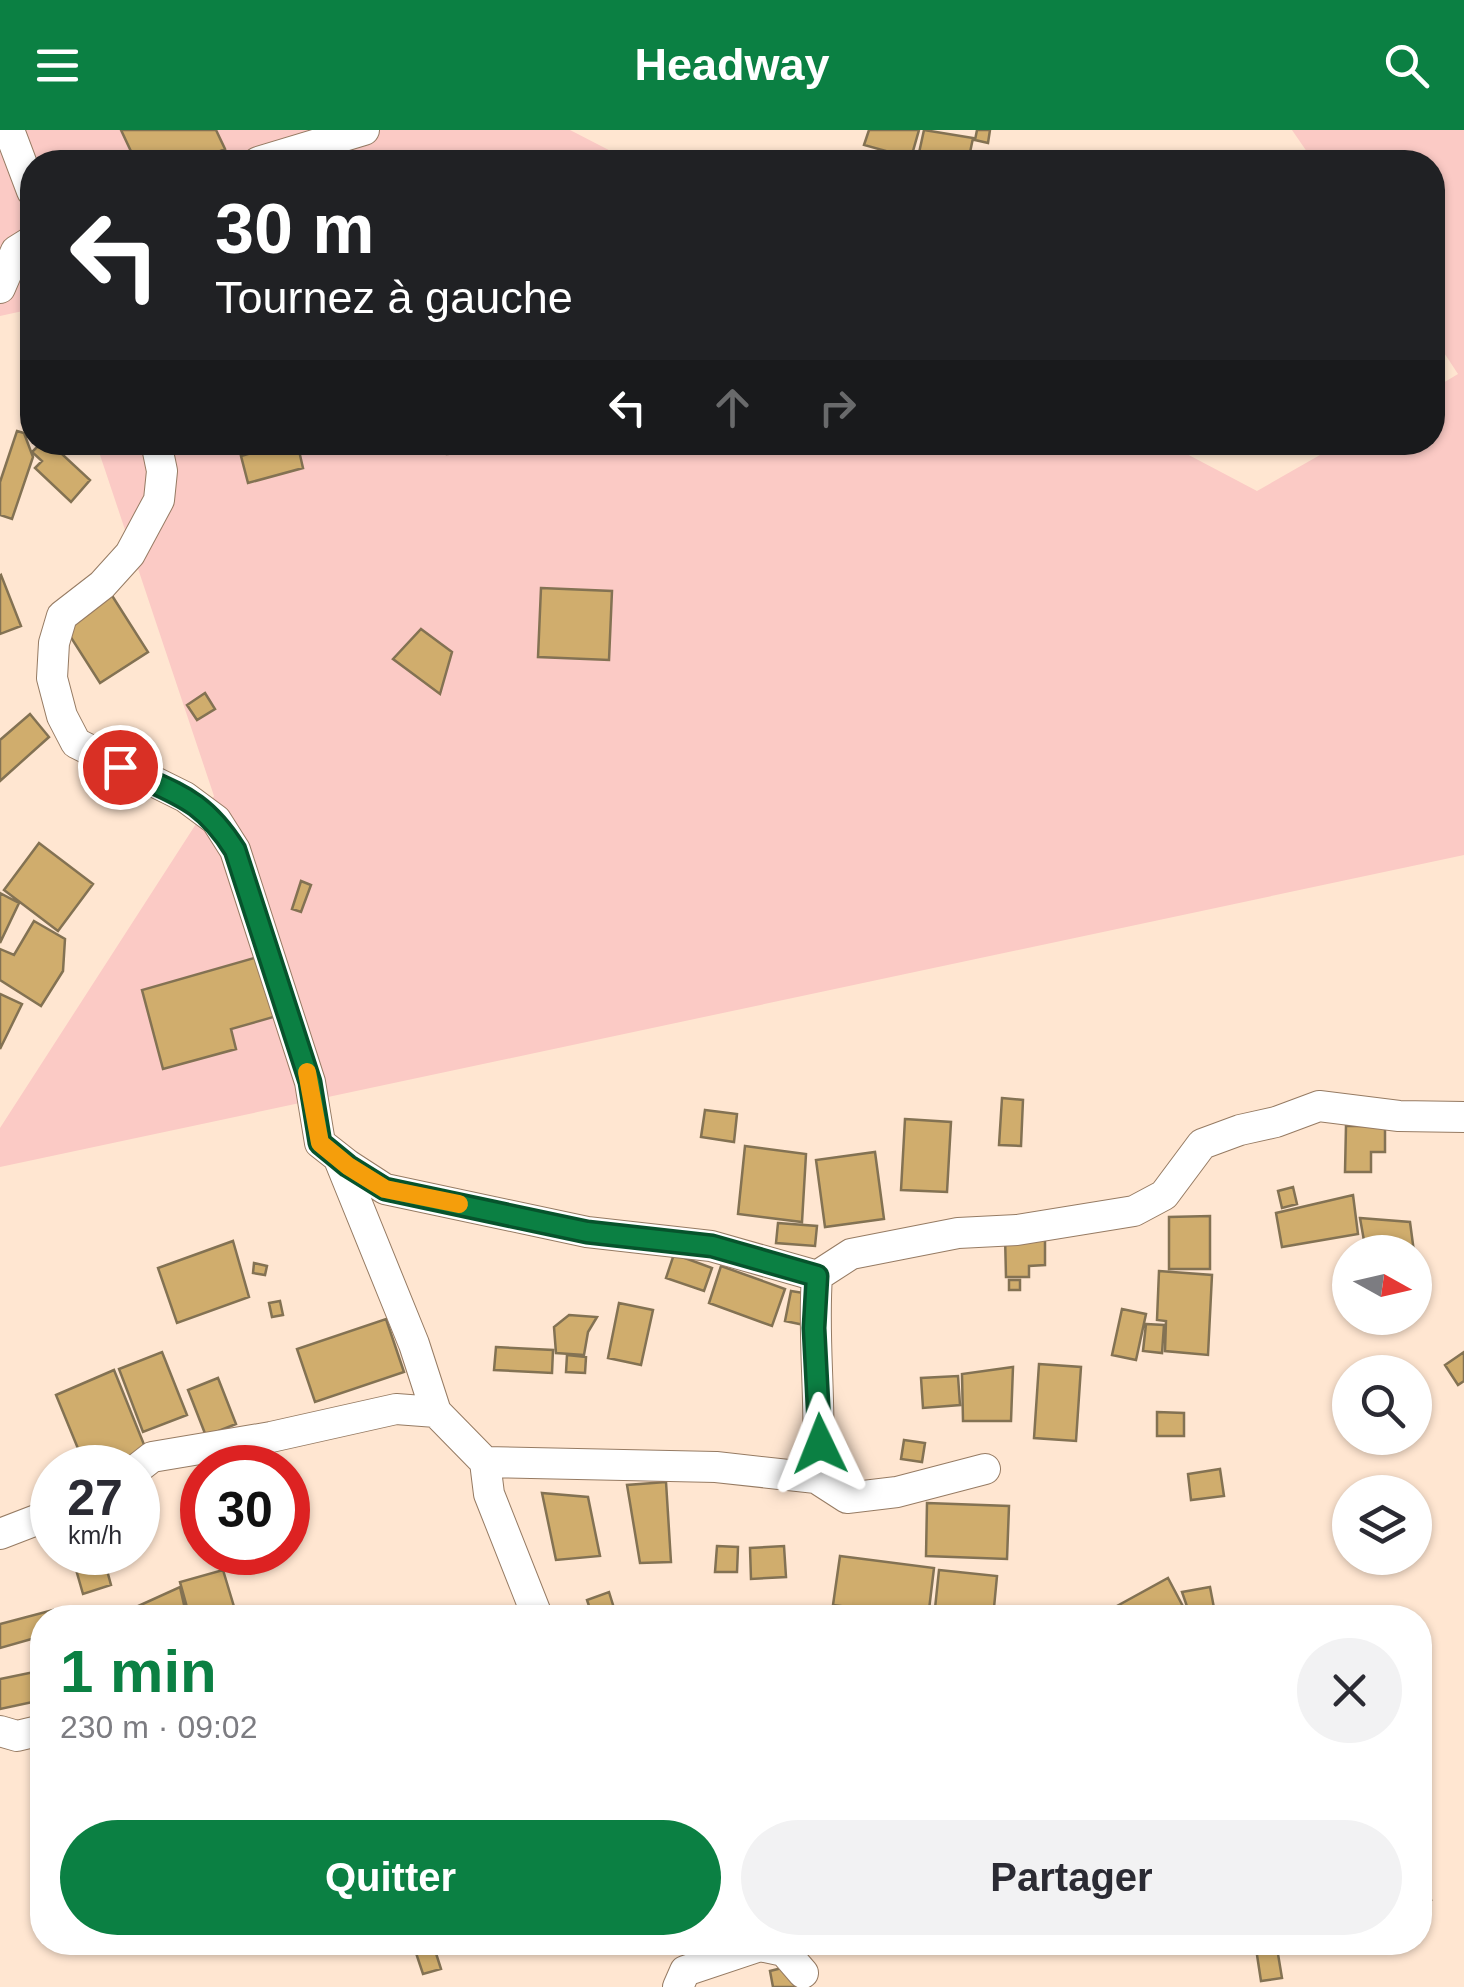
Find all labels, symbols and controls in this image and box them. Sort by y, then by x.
icon: menu [30,38,85,93]
icon: search [1379,38,1434,93]
text: Headway [634,39,830,90]
icon: left [50,190,180,320]
text: 30 m [215,190,375,268]
text: Tournez à gauche [215,272,573,323]
icon: left [600,380,655,435]
icon: ahead [705,380,760,435]
icon: right [810,380,865,435]
pin [78,725,163,810]
icon: arrive [93,740,148,795]
north arrow [1332,1235,1432,1335]
map controls [1332,1235,1432,1575]
button: search [1332,1355,1432,1455]
position arrow [768,1392,872,1496]
speed limit sign: 30 [180,1445,310,1575]
text: 27 [67,1470,123,1526]
button: layers [1332,1475,1432,1575]
text: km/h [68,1521,122,1549]
text: 1 min [60,1638,217,1705]
button: close [1297,1638,1402,1743]
text: 230 m · 09:02 [60,1709,257,1745]
button: Quitter [60,1820,721,1935]
button: Partager [741,1820,1402,1935]

